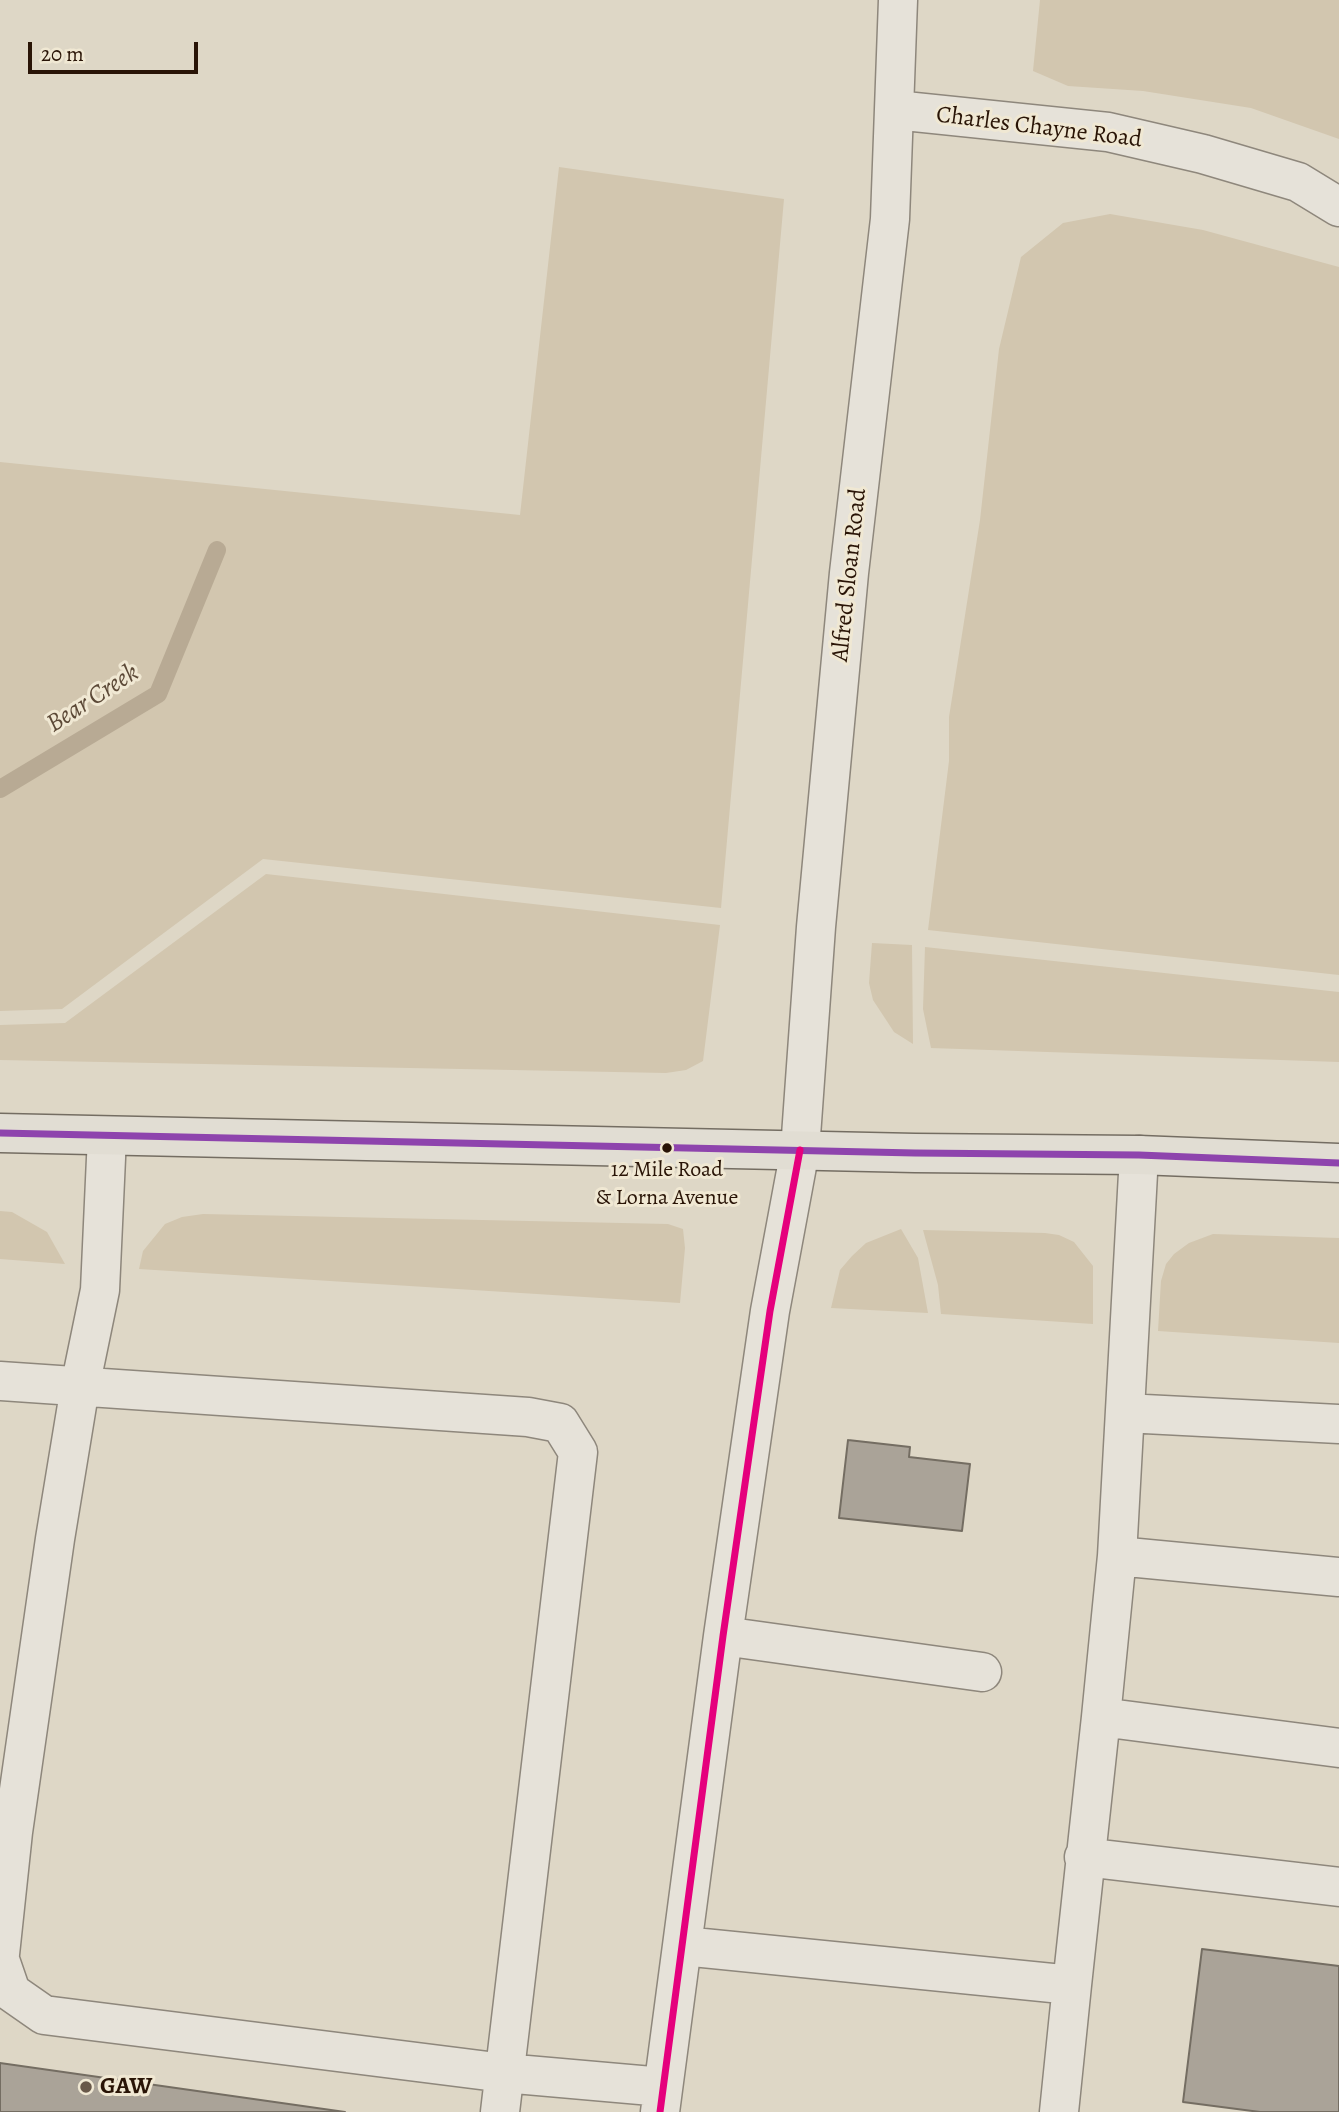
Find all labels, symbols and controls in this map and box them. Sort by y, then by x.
scale bar [32,28,201,72]
text: 20 m [41,40,84,68]
street label: Charles Chayne Road [934,101,1144,155]
street label: Alfred Sloan Road [827,487,873,663]
water label: Bear Creek [41,658,145,740]
marker: 12 Mile Road & Lorna Avenue [660,1141,674,1155]
place label: 12 Mile Road & Lorna Avenue [596,1158,738,1210]
place label: GAW [100,2073,152,2101]
marker: GAW [78,2079,94,2095]

